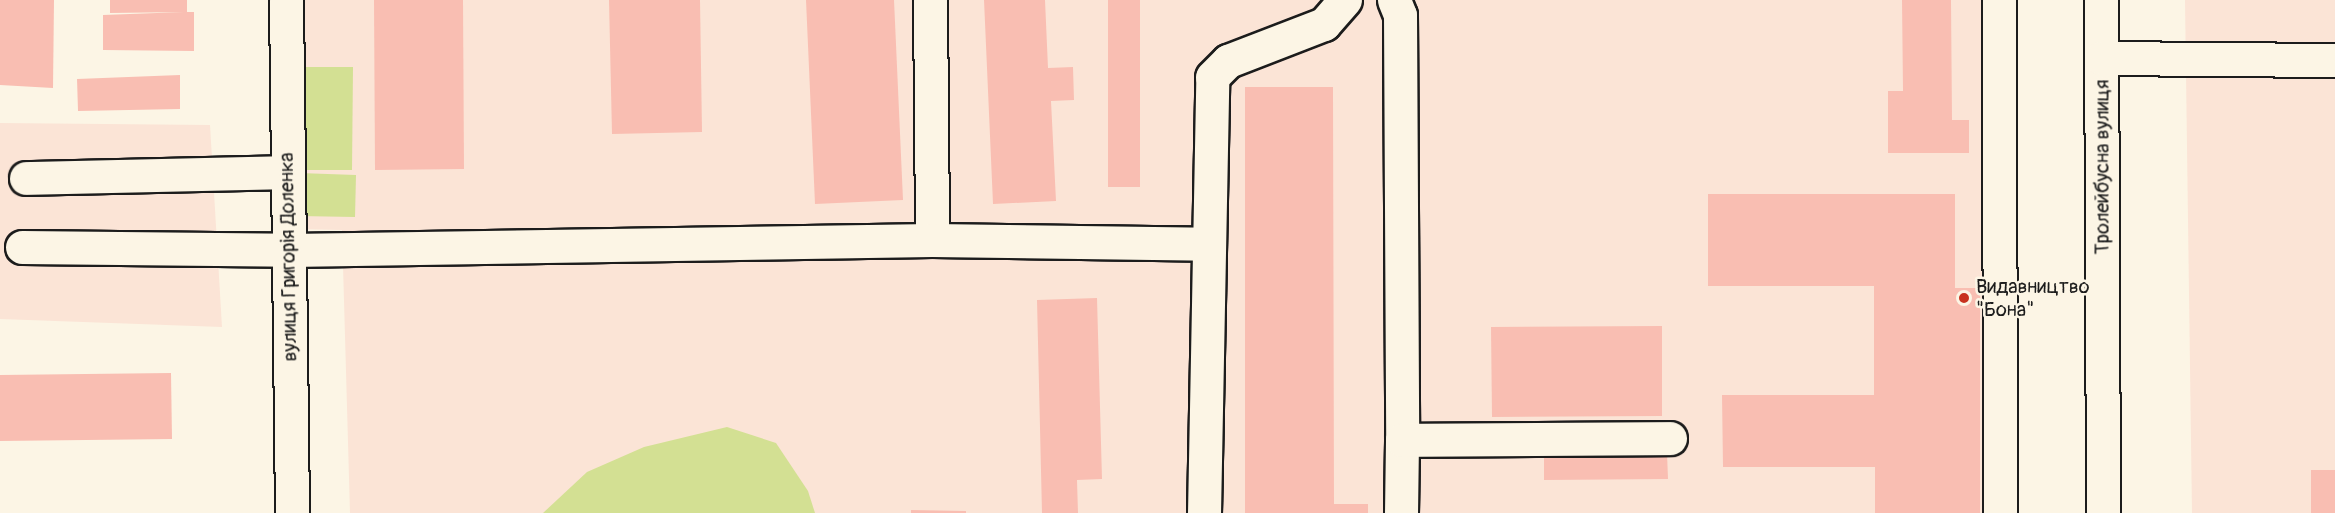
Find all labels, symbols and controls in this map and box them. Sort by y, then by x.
street label: Тролейбусна вулиця [2090,80,2114,254]
street label: вулиця Григорія Доленка [274,152,302,362]
place label: Видавництво "Бона" [1976,274,2089,321]
marker: Видавництво "Бона" [1957,291,1971,305]

